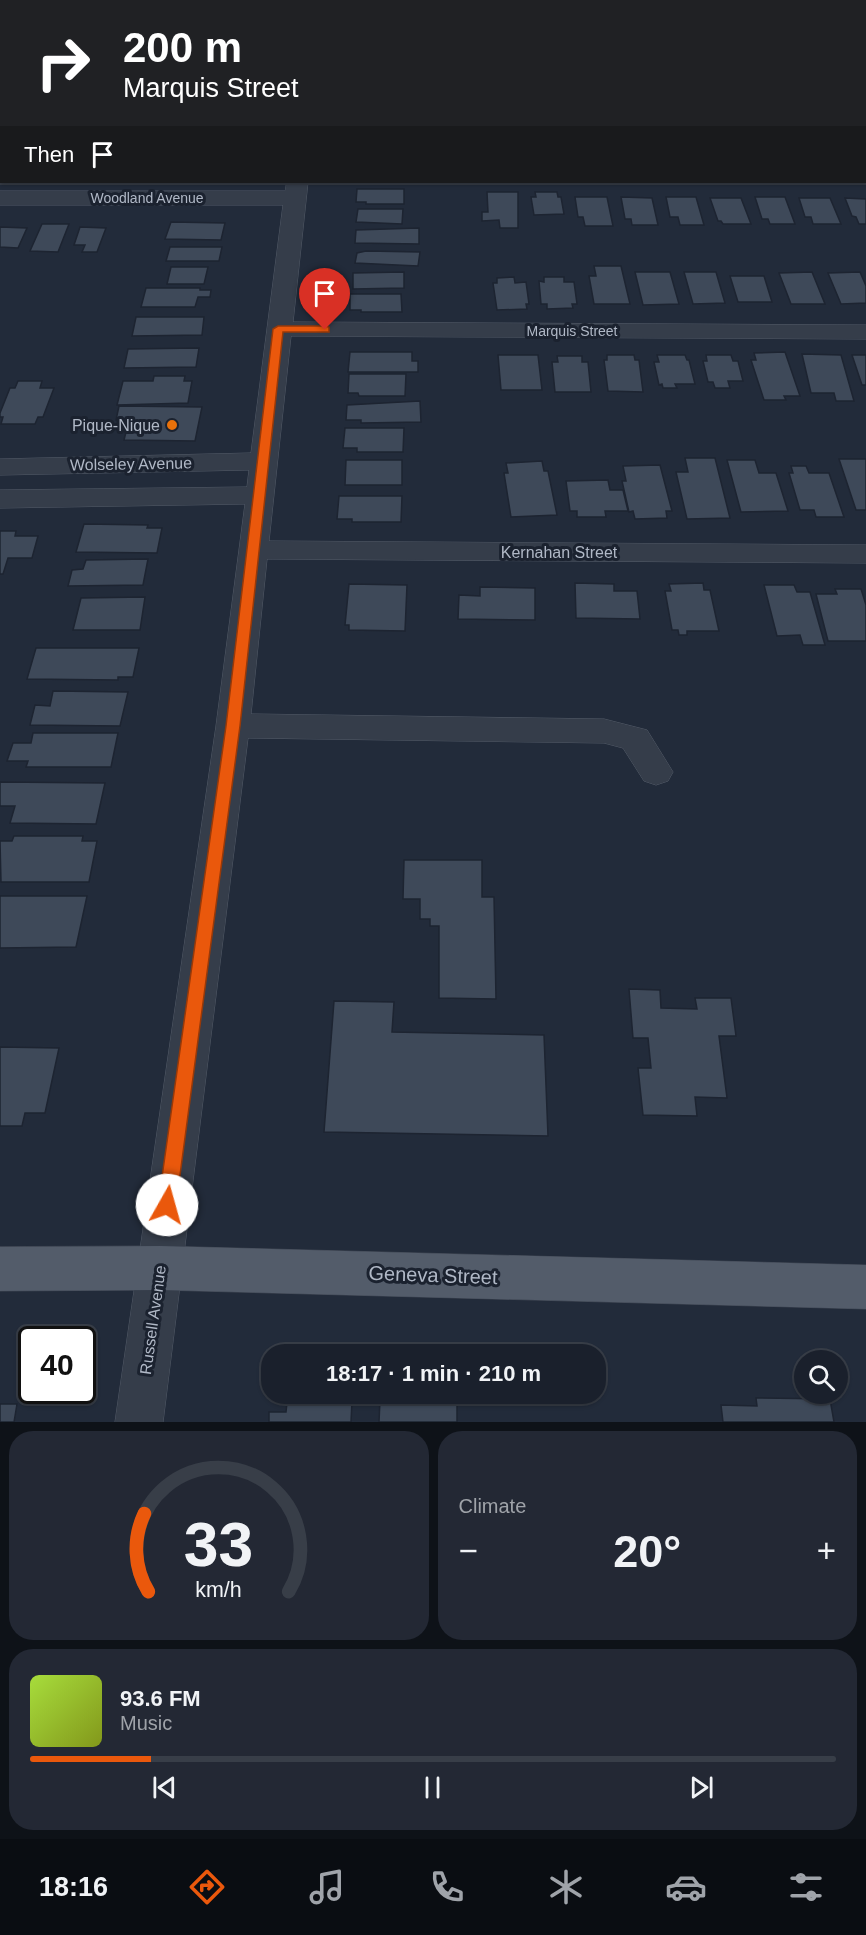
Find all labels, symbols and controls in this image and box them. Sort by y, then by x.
icon: right [24,24,102,102]
text: 200 m [123,24,242,71]
text: Marquis Street [123,73,299,103]
icon: arrive [86,138,119,171]
text: Then [24,142,74,167]
street label: Woodland Avenue [90,190,204,206]
pin [299,268,350,330]
icon: arrive [308,277,341,310]
street label: Marquis Street [526,323,618,339]
place label: Pique-Nique [72,417,160,434]
marker: Pique-Nique [165,418,179,432]
street label: Wolseley Avenue [70,454,192,474]
street label: Kernahan Street [501,544,618,561]
position arrow [135,1173,199,1237]
street label: Geneva Street [368,1262,498,1288]
street label: Russell Avenue [137,1264,169,1376]
speed limit sign: 40 [18,1326,96,1404]
map controls [794,1350,848,1404]
button: search [794,1350,848,1404]
text: 18:17 · 1 min · 210 m [326,1361,541,1386]
text: Climate [459,1495,526,1517]
text: 33 [184,1510,253,1579]
text: 20° [613,1526,681,1577]
text: − [459,1532,478,1569]
text: + [817,1532,836,1569]
text: km/h [196,1579,242,1603]
text: 93.6 FM [120,1686,201,1711]
text: Music [120,1712,172,1734]
icon: previous [148,1771,181,1804]
icon: pause [416,1771,449,1804]
icon: next [685,1771,718,1804]
icon: directions [186,1866,228,1908]
icon: music [306,1866,348,1908]
icon: phone [426,1866,468,1908]
icon: climate [545,1866,587,1908]
icon: car [665,1866,707,1908]
icon: filters [785,1866,827,1908]
text: 18:16 [39,1872,108,1902]

